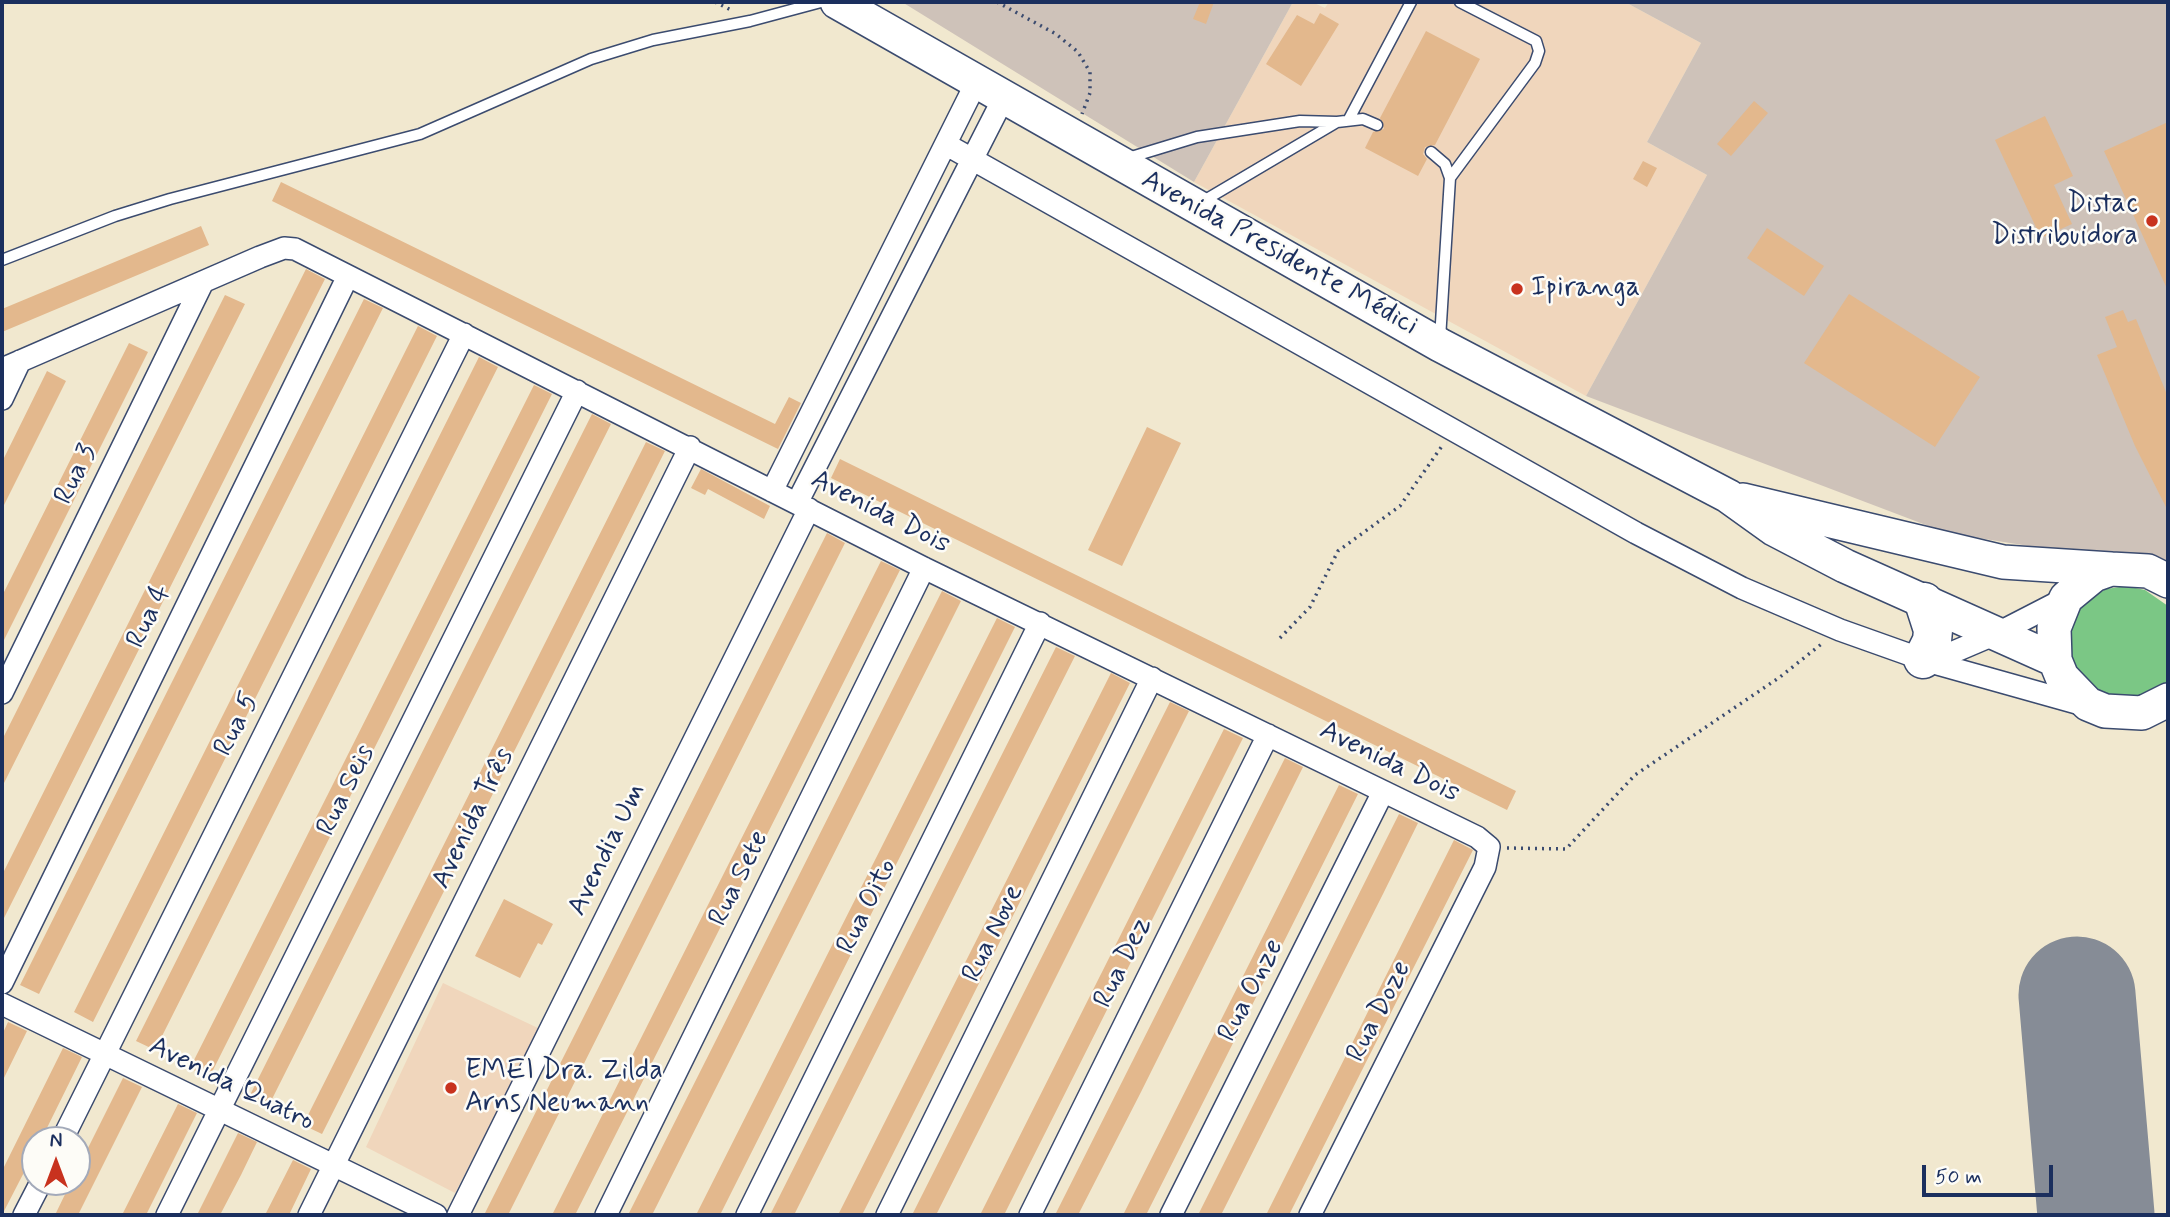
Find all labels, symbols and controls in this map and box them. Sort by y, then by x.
street label: Avenida Presidente Médici [1135,164,1423,344]
place label: Distac Distribuidora [1991,188,2138,254]
marker: Distac Distribuidora [2144,213,2160,229]
place label: Ipiranga [1531,272,1640,306]
marker: Ipiranga [1509,281,1525,297]
street label: Rua 3 [48,439,106,511]
street label: Avenida Dois [805,464,955,562]
street label: Rua 4 [120,580,180,654]
street label: Rua 5 [208,688,268,762]
street label: Avenida Dois [1313,715,1465,811]
street label: Rua Seis [311,740,383,842]
street label: Avenida Três [426,743,522,895]
street label: Avendia Um [562,778,654,922]
street label: Rua Sete [703,826,777,932]
street label: Rua Oito [831,854,905,960]
street label: Rua Nove [956,880,1032,988]
street label: Rua Dez [1088,912,1160,1014]
street label: Rua Onze [1212,934,1292,1048]
street label: Rua Doze [1340,956,1420,1068]
street label: Avenida Quatro [143,1030,319,1140]
place label: EMEI Dra. Zilda Arns Neumann [465,1055,663,1121]
marker: EMEI Dra. Zilda Arns Neumann [443,1080,459,1096]
north arrow [21,1126,91,1196]
text: N [50,1129,62,1154]
scale bar [1925,1150,2056,1194]
text: 50 m [1935,1163,1982,1191]

